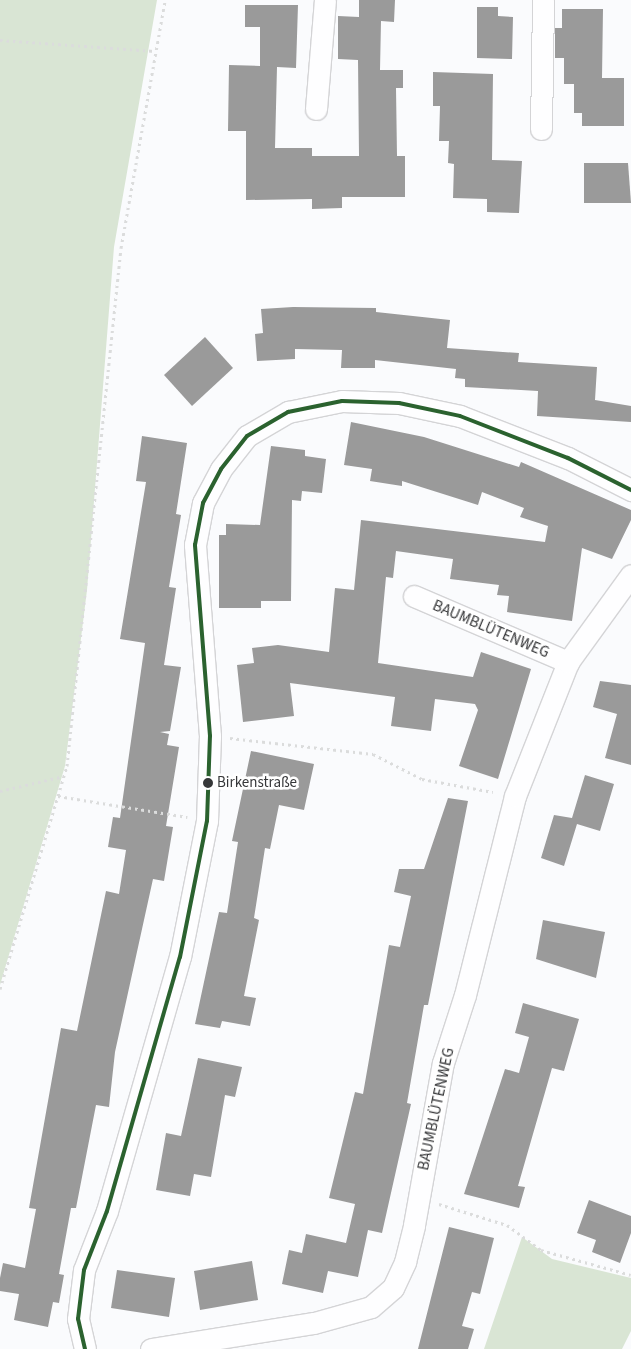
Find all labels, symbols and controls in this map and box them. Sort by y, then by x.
street label: BAUMBLÜTENWEG [430,596,552,662]
place label: Birkenstraße [217,774,297,792]
marker: Birkenstraße [203,778,213,788]
street label: BAUMBLÜTENWEG [414,1046,458,1172]

